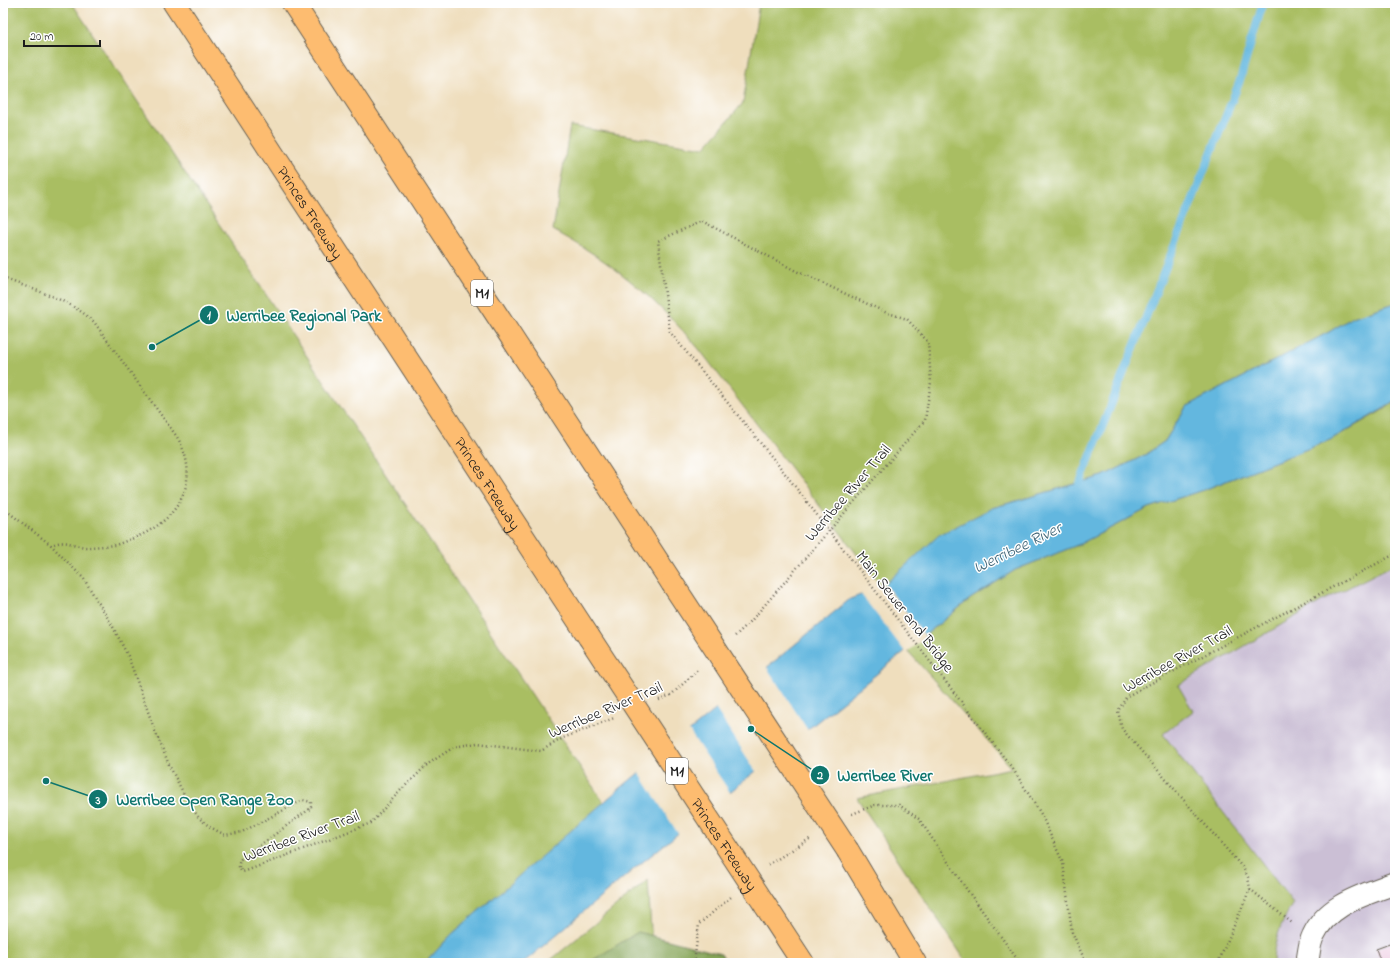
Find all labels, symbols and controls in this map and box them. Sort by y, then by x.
scale bar [24,22,100,48]
text: 20 m [30,28,53,46]
street label: Princes Freeway [270,162,349,265]
road number: M1 [471,280,493,306]
callout: Werribee Regional Park [199,301,390,330]
text: Werribee Regional Park [227,304,382,331]
text: 1 [207,307,211,325]
street label: Princes Freeway [447,433,526,536]
street label: Werribee River Trail [799,439,898,547]
water label: Werribee River [969,515,1068,580]
street label: Main Sewer and Bridge [849,546,960,679]
street label: Werribee River Trail [1119,620,1237,700]
street label: Werribee River Trail [545,676,667,746]
road number: M1 [666,758,688,784]
callout: Werribee River [810,760,941,789]
text: Werribee River [837,764,933,789]
text: 2 [816,767,823,785]
callout: Werribee Open Range Zoo [88,785,301,814]
text: Werribee Open Range Zoo [116,788,294,815]
text: 3 [95,792,101,810]
street label: Princes Freeway [684,794,763,897]
street label: Werribee River Trail [240,805,363,869]

